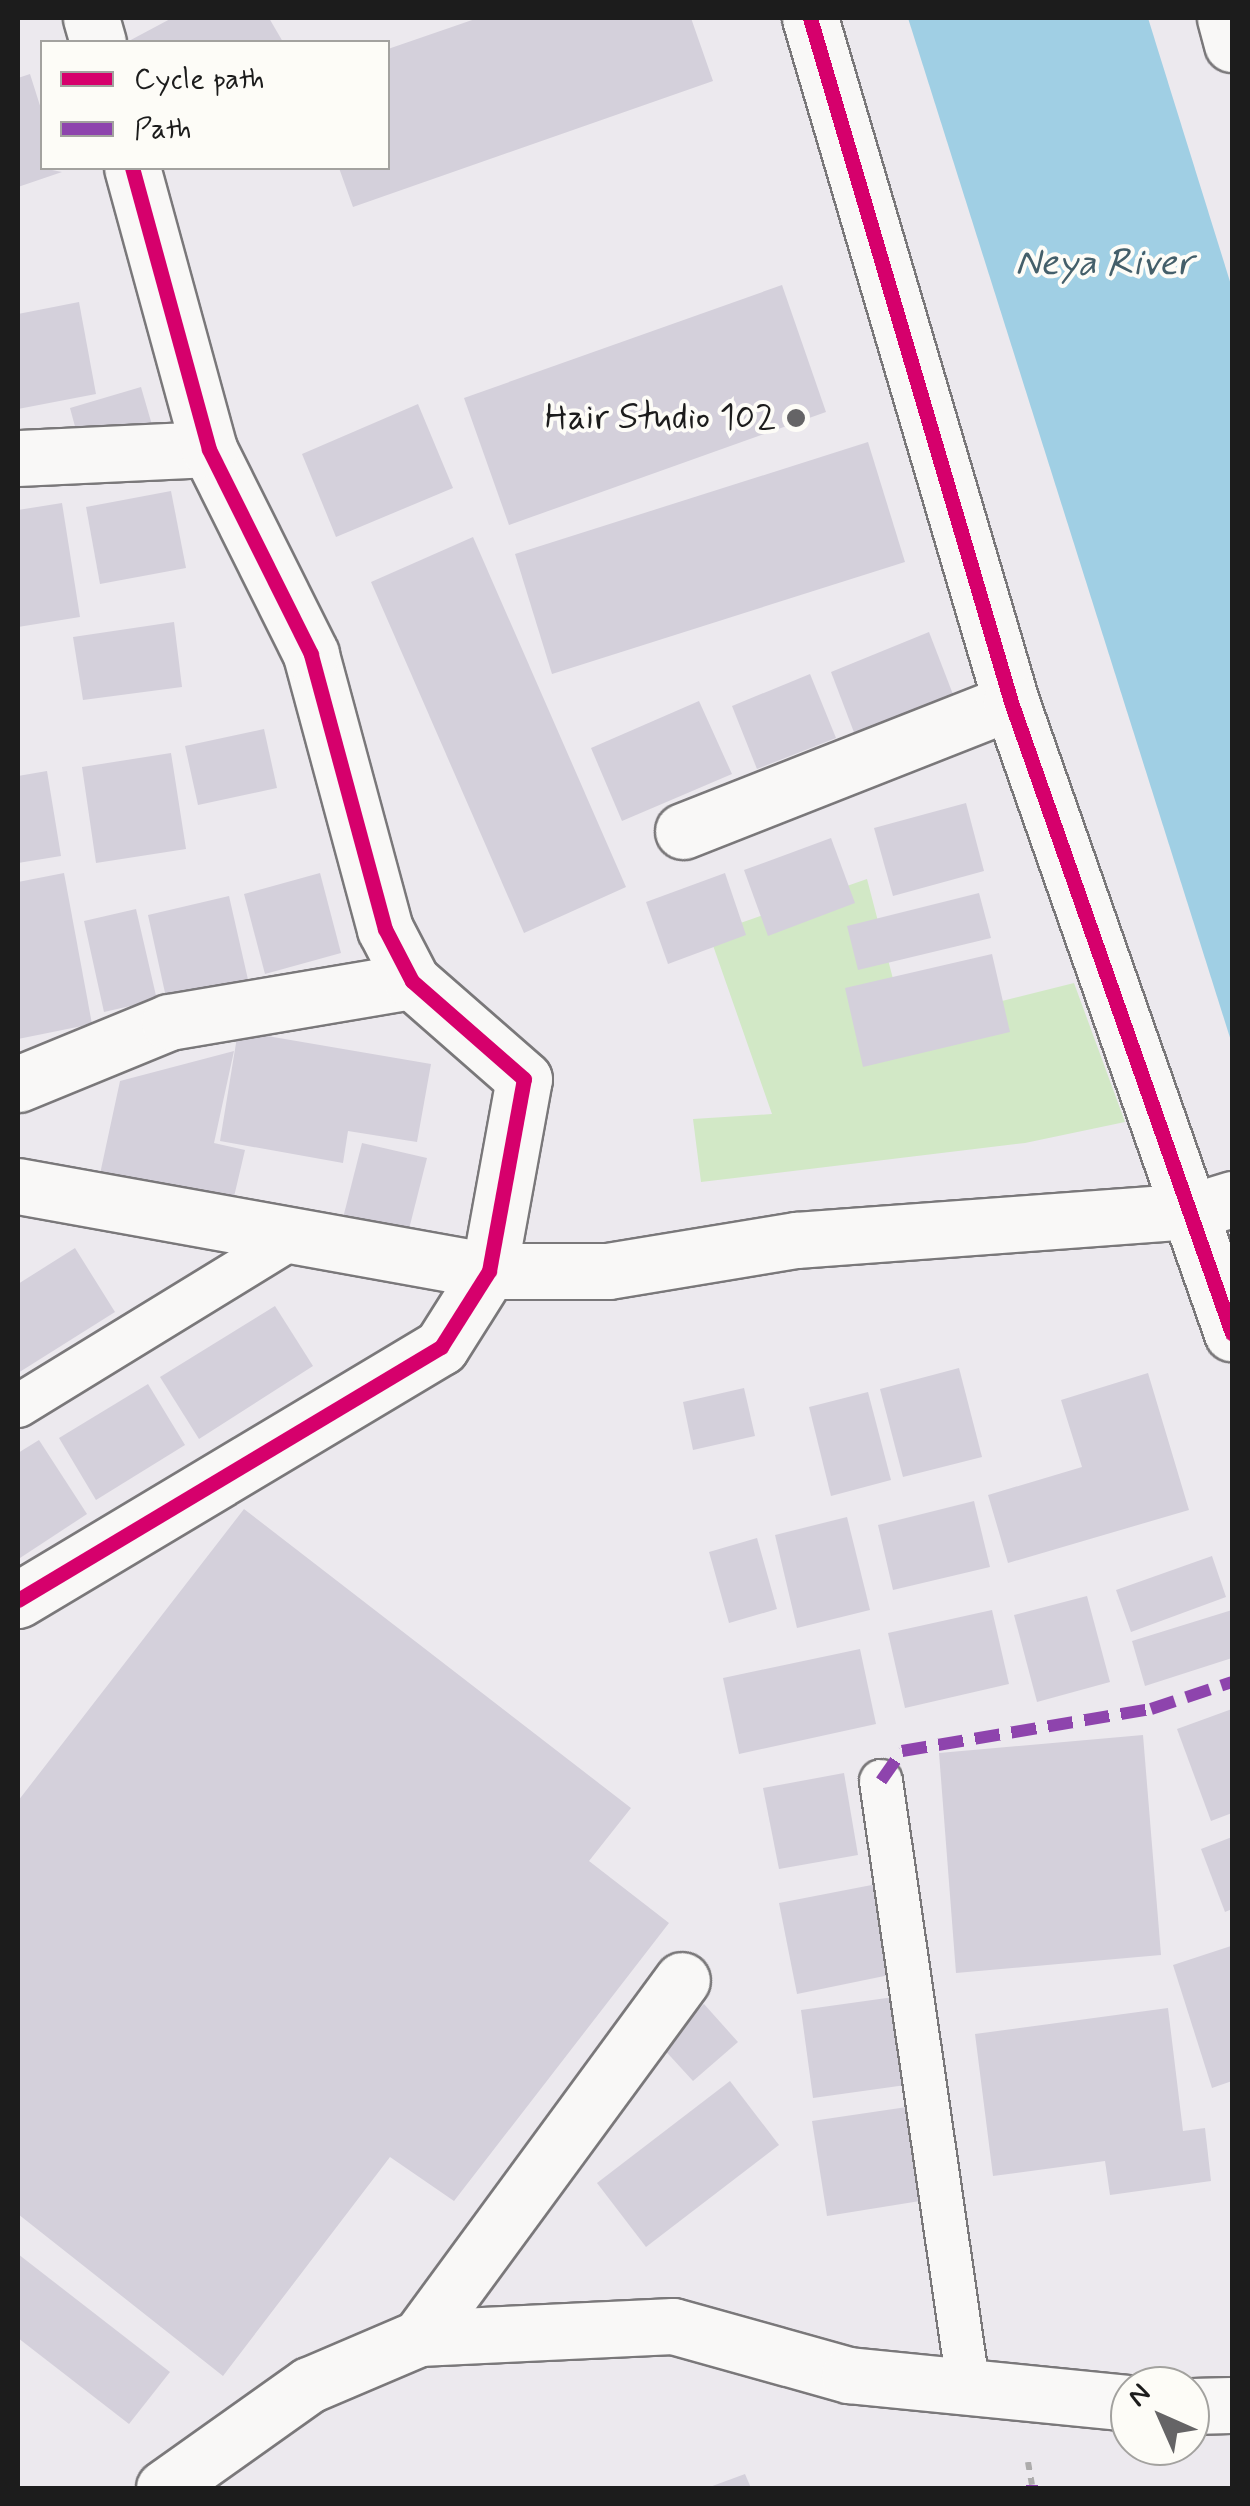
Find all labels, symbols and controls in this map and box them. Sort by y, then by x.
legend [40,40,390,170]
text: Cycle path [134,60,265,99]
text: Path [134,110,192,149]
water label: Neya River [1016,241,1192,287]
place label: Hair Studio 102 [545,397,776,439]
marker: Hair Studio 102 [785,407,807,429]
north arrow [1110,2366,1210,2466]
text: N [1120,2376,1160,2416]

